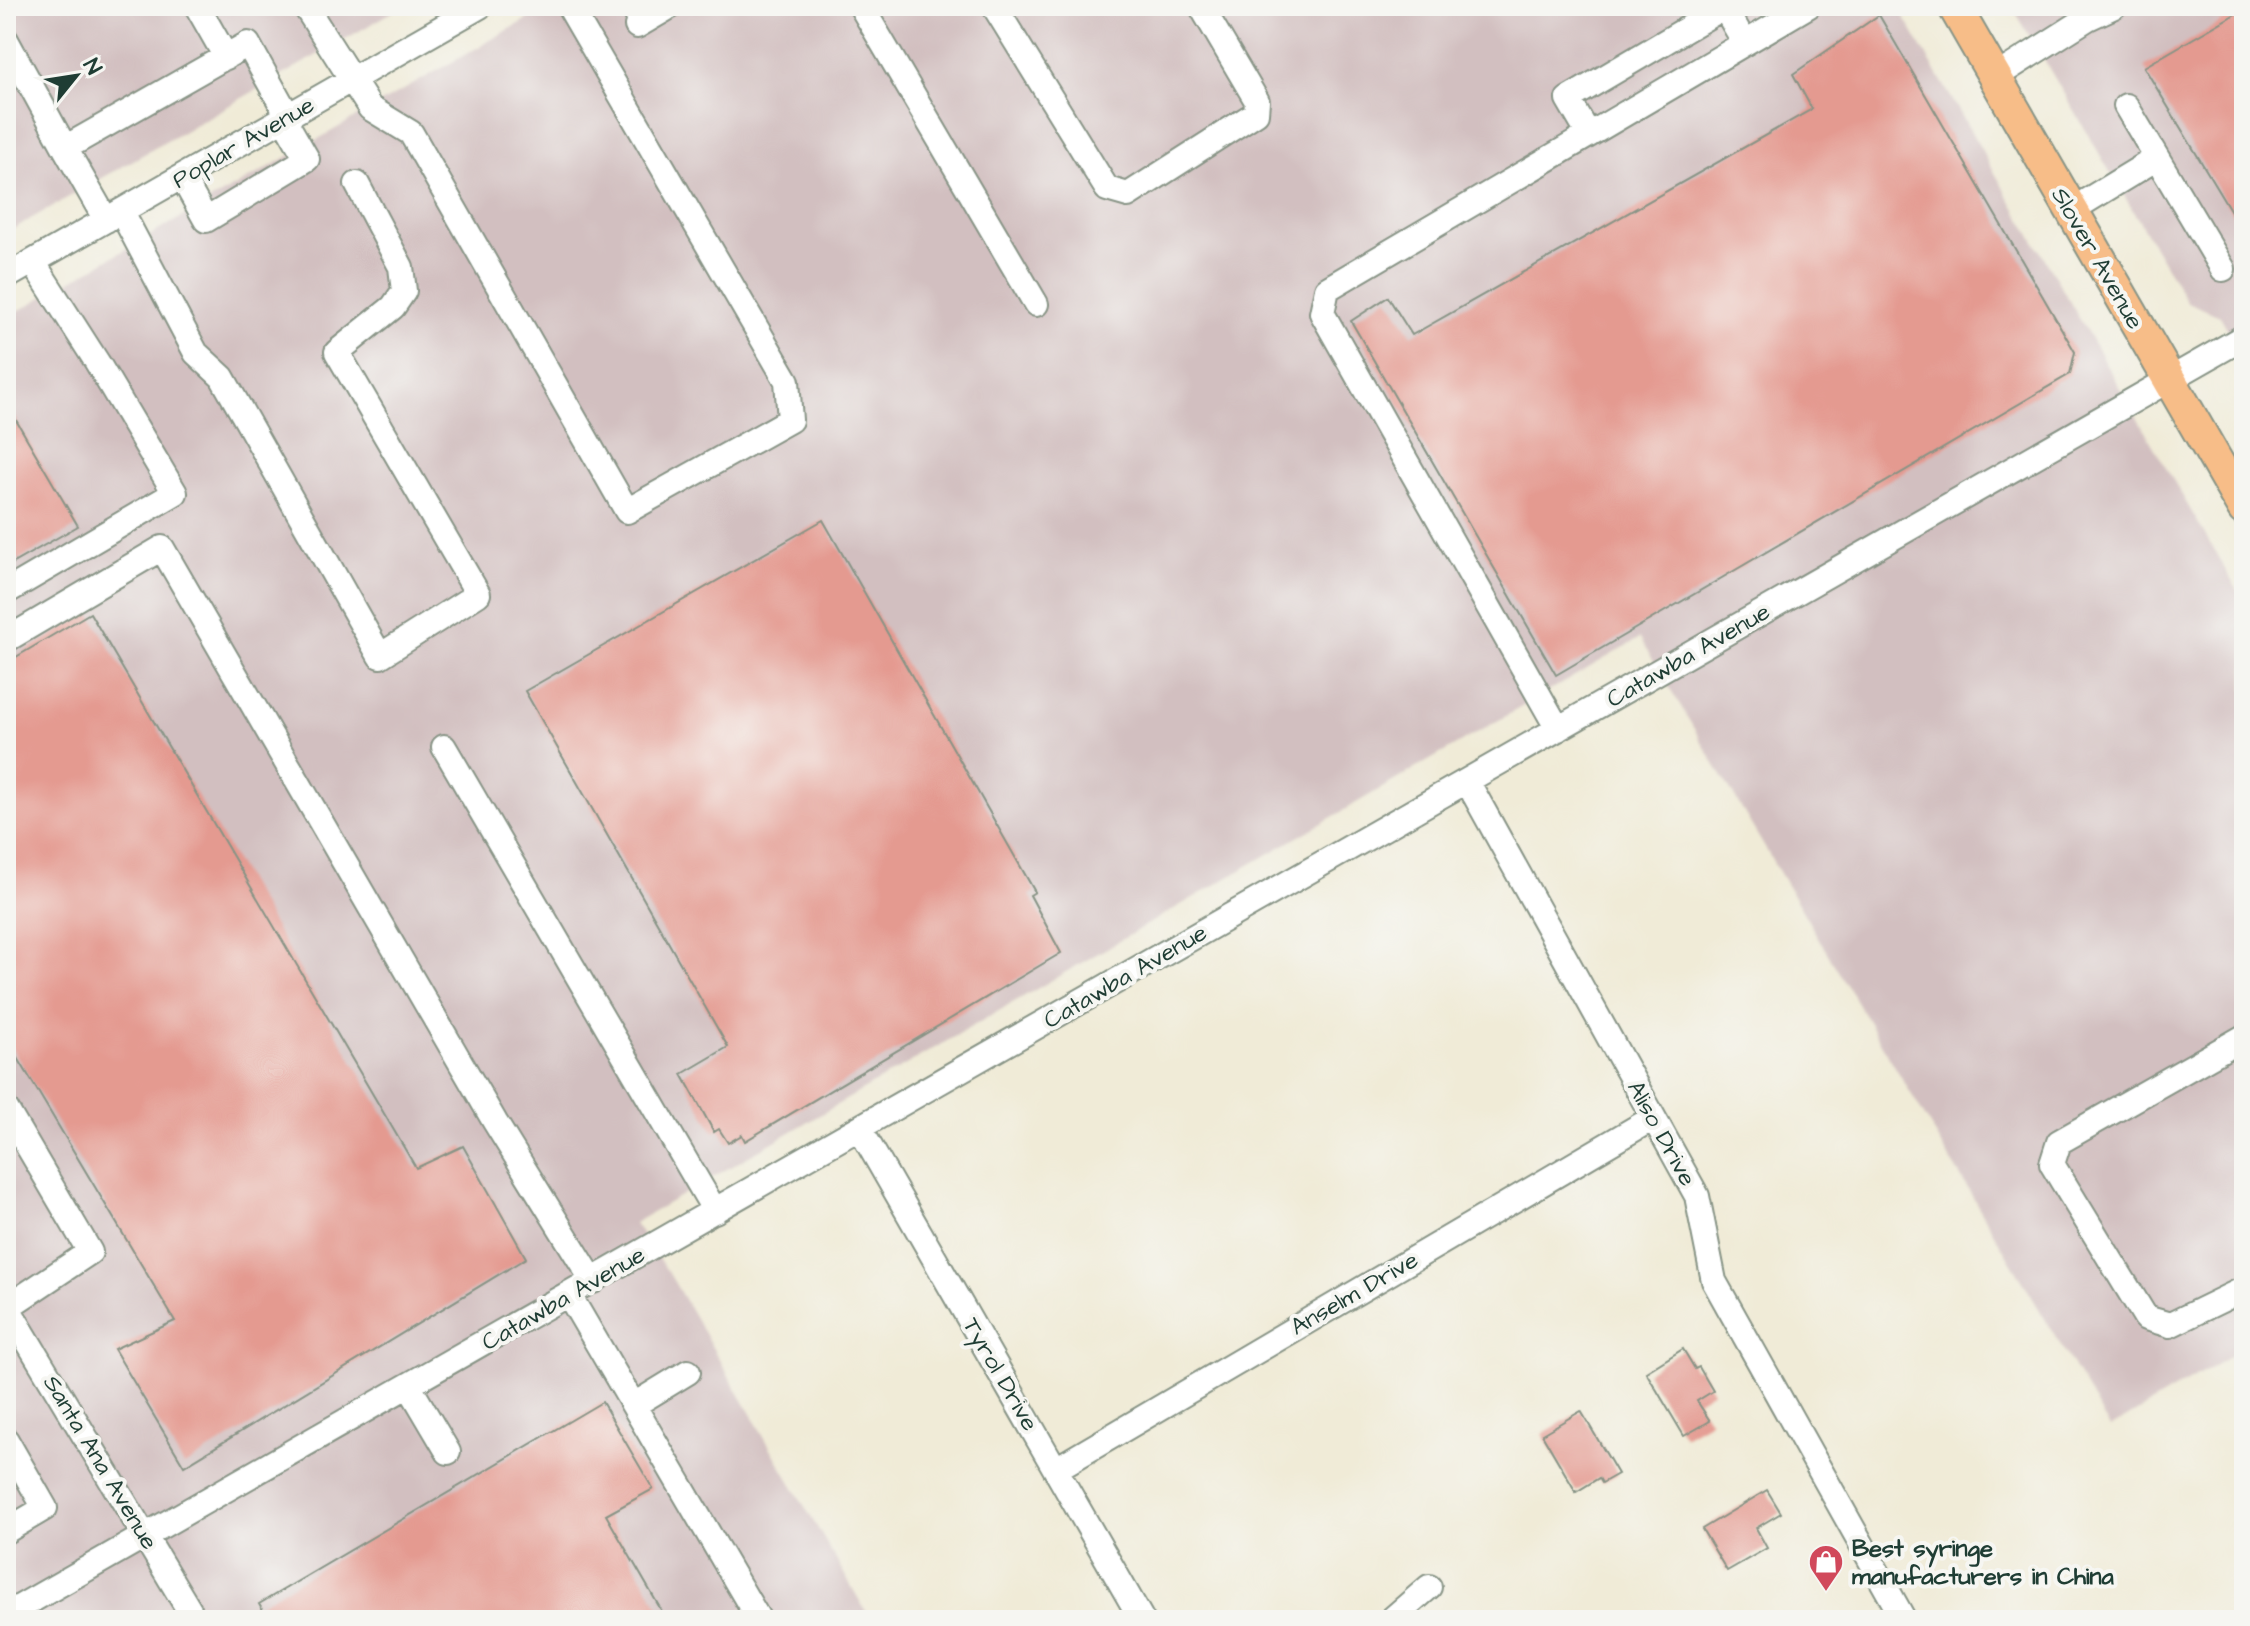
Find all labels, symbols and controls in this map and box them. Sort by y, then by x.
north arrow [36,36,116,116]
text: N [75,53,109,81]
street label: Poplar Avenue [166,88,321,197]
street label: Slover Avenue [2043,181,2152,336]
street label: Catawba Avenue [1600,595,1777,717]
street label: Catawba Avenue [1037,916,1214,1038]
street label: Aliso Drive [1618,1075,1704,1192]
street label: Catawba Avenue [475,1238,652,1360]
street label: Anselm Drive [1284,1244,1425,1344]
street label: Tyrol Drive [953,1311,1046,1438]
street label: Santa Ana Avenue [34,1369,166,1556]
place label: Best syringe manufacturers in China [1852,1532,2114,1594]
shop icon: Best syringe manufacturers in China [1807,1543,1845,1593]

